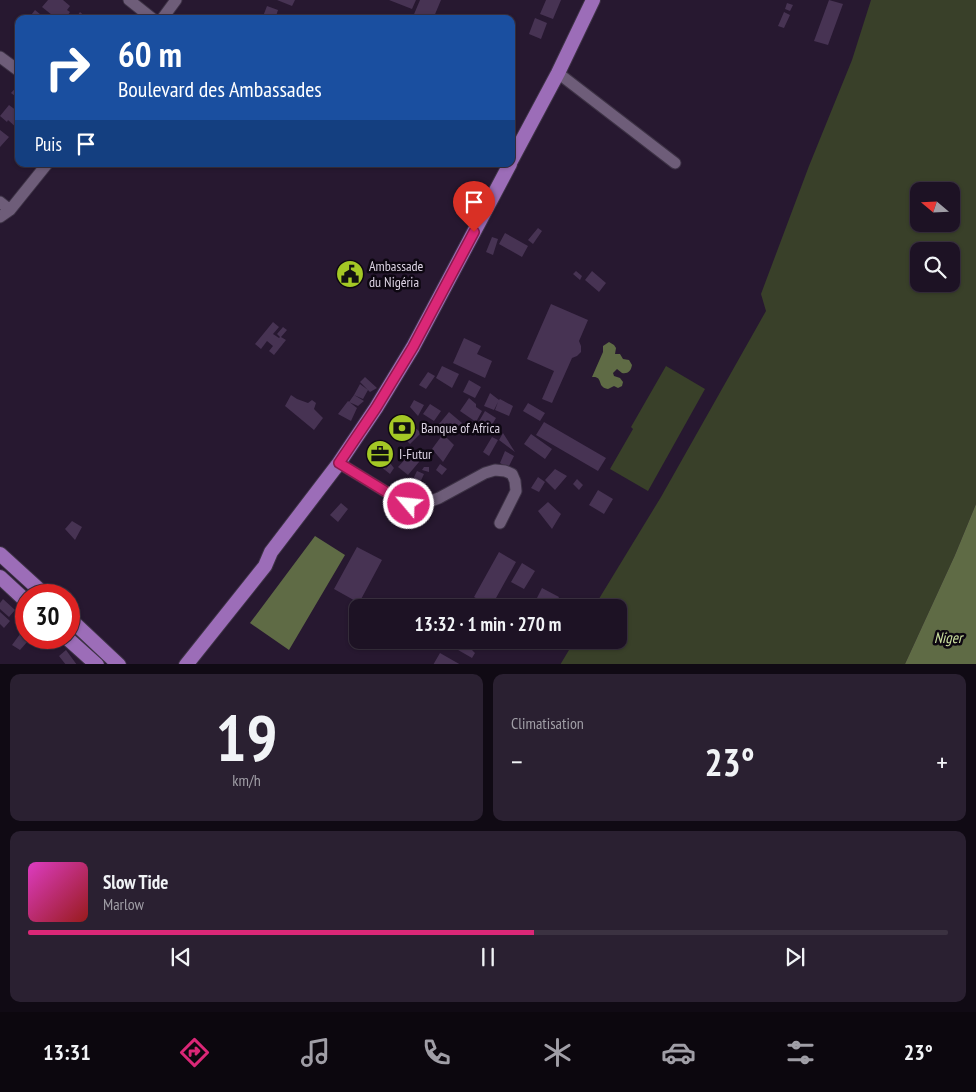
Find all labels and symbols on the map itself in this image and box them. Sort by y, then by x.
pin [453,181,495,232]
north arrow [910,182,960,232]
place label: Ambassade du Nigéria [369,257,424,291]
public building icon: Ambassade du Nigéria [335,259,365,289]
bank icon: Banque of Africa [387,413,417,443]
place label: Banque of Africa [421,419,500,437]
office icon: I-Futur [365,439,395,469]
place label: I-Futur [399,445,432,463]
position arrow [382,477,434,529]
speed limit sign: 30 [15,584,80,649]
water label: Niger [934,628,964,647]

